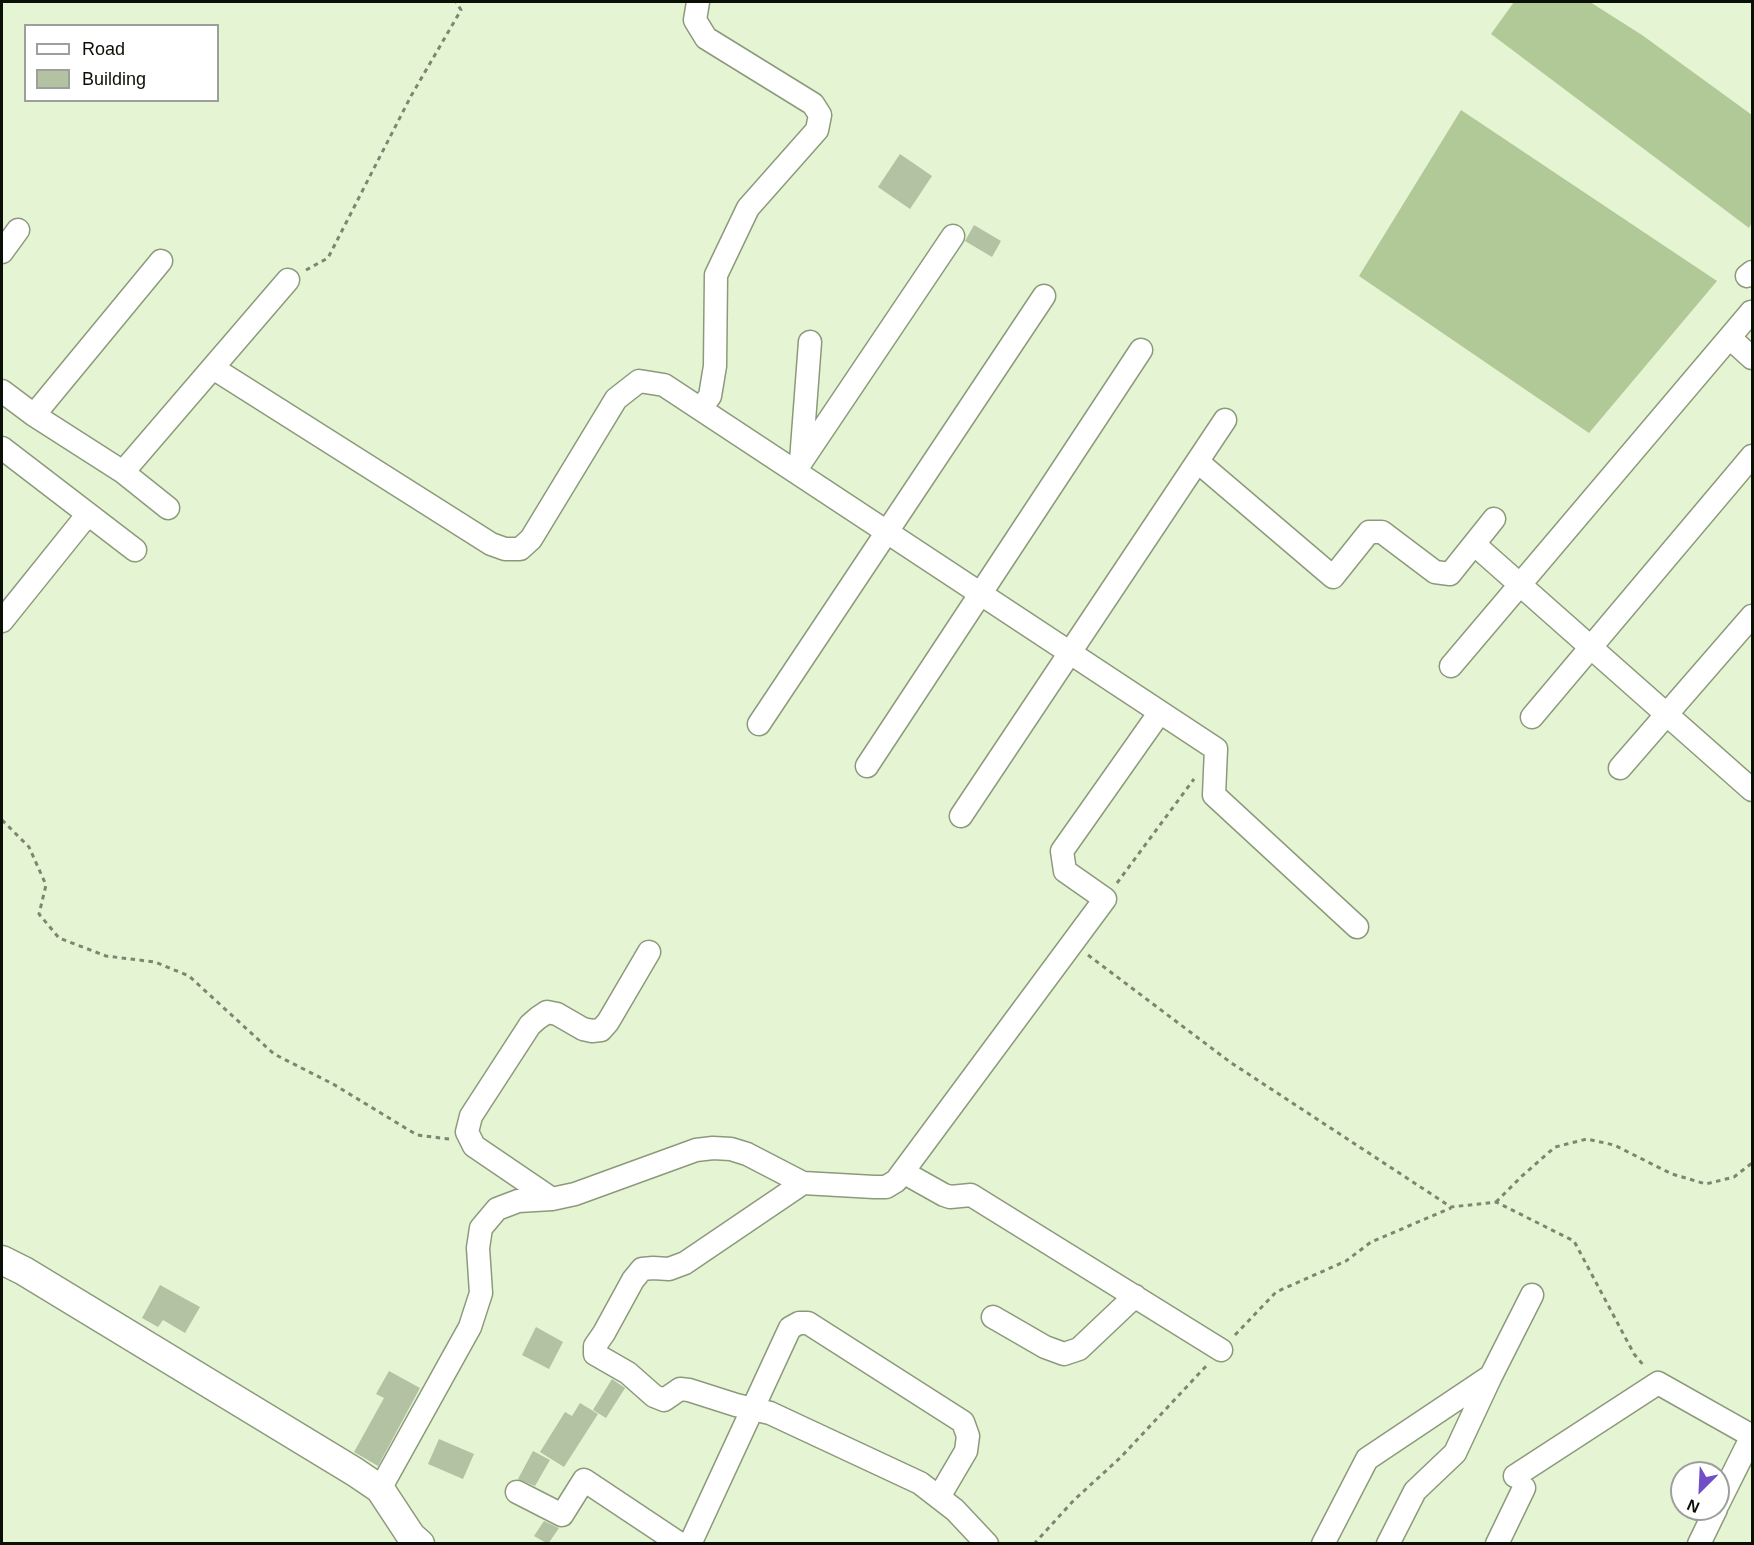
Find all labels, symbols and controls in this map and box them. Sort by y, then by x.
legend [24,24,219,102]
text: Road [82,39,125,59]
text: Building [82,69,146,89]
north arrow [1670,1461,1730,1521]
text: N [1685,1496,1702,1516]

